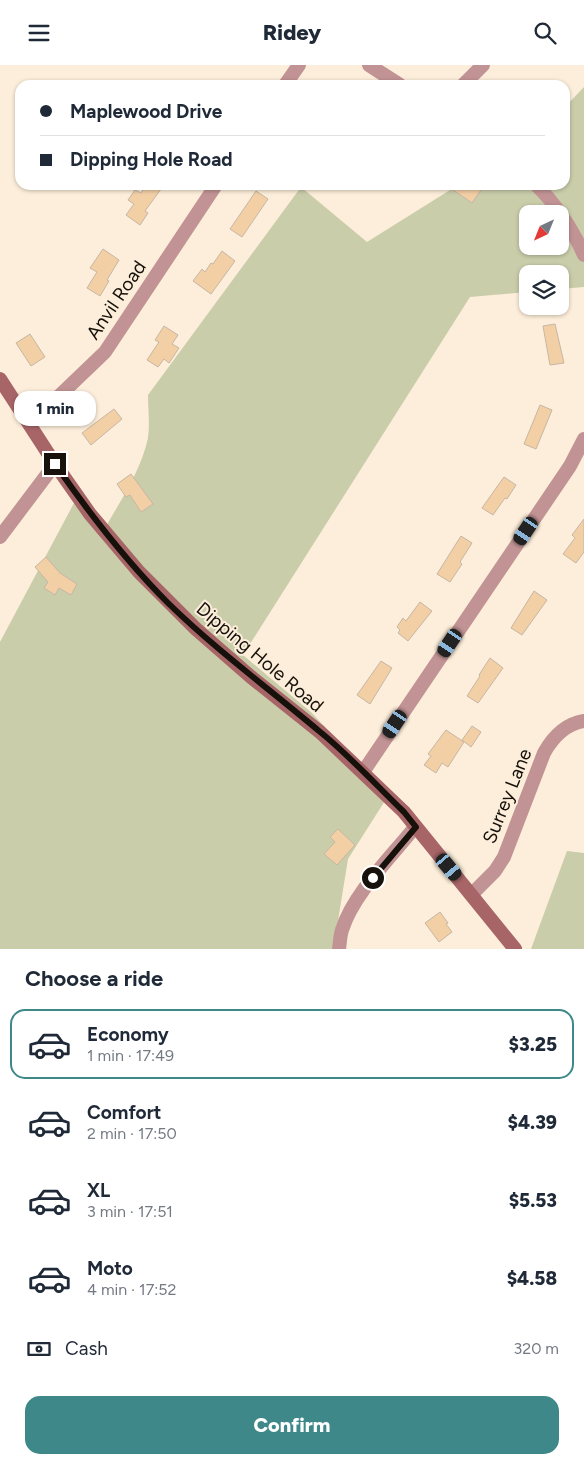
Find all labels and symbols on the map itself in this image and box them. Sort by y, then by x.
north arrow [519,205,569,255]
street label: Anvil Road [81,256,151,344]
callout: 1 min [14,391,96,427]
route end [44,453,66,475]
car [511,514,540,548]
street label: Dipping Hole Road [192,597,328,717]
car [435,626,464,660]
car [380,707,409,741]
street label: Surrey Lane [478,745,536,847]
car [433,851,464,883]
route start [362,867,384,889]

